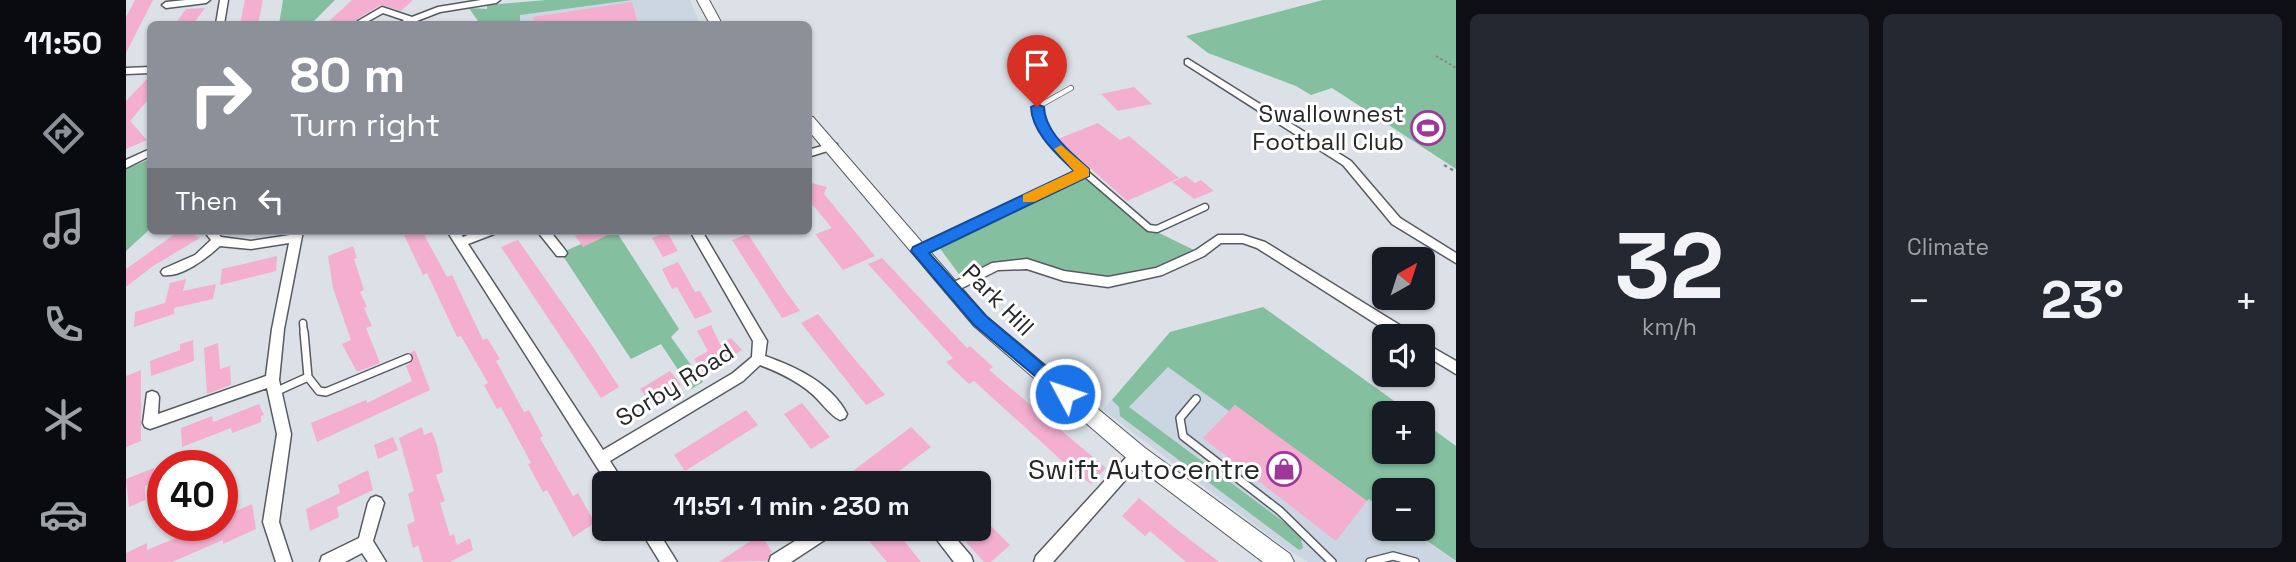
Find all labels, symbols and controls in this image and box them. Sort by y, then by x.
text: 11:50 [24,23,102,63]
pin [1007,35,1067,107]
text: 80 m [290,44,405,106]
icon: arrive [1018,46,1056,84]
icon: right [175,49,266,140]
place label: Swallownest Football Club [1252,98,1404,157]
text: Turn right [290,105,440,145]
icon: directions [39,109,88,158]
sports icon: Swallownest Football Club [1409,109,1447,147]
icon: left [252,182,290,220]
text: Then [175,184,238,218]
icon: music [39,204,88,253]
text: 32 [1615,208,1724,325]
text: Climate [1907,232,1989,262]
north arrow [1372,247,1435,310]
map controls [1372,247,1435,541]
street label: Park Hill [956,257,1041,342]
text: 23° [2041,267,2124,333]
text: − [1907,277,1931,325]
text: + [2234,277,2258,325]
icon: phone [39,300,88,349]
text: km/h [1642,312,1697,342]
button: sound [1372,324,1435,387]
street label: Sorby Road [610,336,740,433]
position arrow [1028,357,1102,431]
icon: climate [39,395,88,444]
button: + [1372,401,1435,464]
speed limit sign: 40 [147,450,238,541]
shop icon: Swift Autocentre [1265,450,1303,488]
place label: Swift Autocentre [1028,451,1260,487]
button: − [1372,478,1435,541]
text: 11:51 · 1 min · 230 m [673,489,910,523]
icon: car [39,490,88,539]

